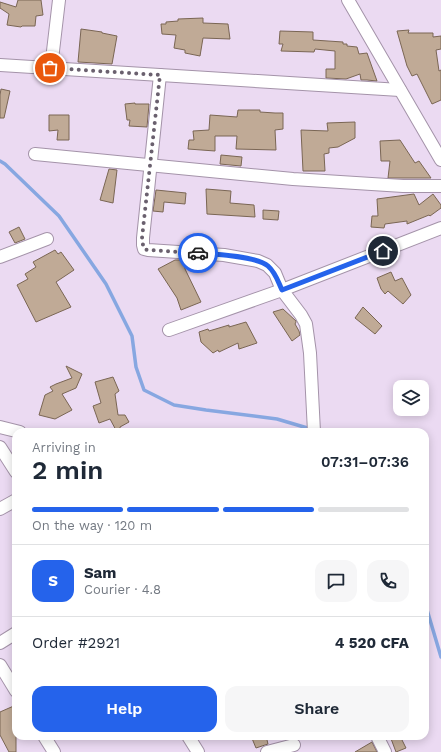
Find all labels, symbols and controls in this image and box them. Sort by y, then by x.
pin [33,51,67,85]
icon: bag [39,57,61,79]
courier [178,233,218,273]
pin [366,234,400,268]
icon: home [372,240,394,262]
icon: car [187,242,209,264]
map controls [393,380,429,416]
button: layers [393,380,429,416]
text: Arriving in [32,440,96,455]
text: 07:31–07:36 [321,453,409,471]
text: 2 min [32,455,103,485]
text: On the way · 120 m [32,518,152,533]
button: chat [315,560,357,602]
button: phone [367,560,409,602]
text: Sam [84,564,116,582]
text: S [48,572,58,590]
text: Courier · 4.8 [84,582,161,597]
text: Order #2921 [32,634,120,652]
text: 4 520 CFA [335,634,409,652]
button: Help [32,686,217,732]
button: Share [225,686,409,732]

